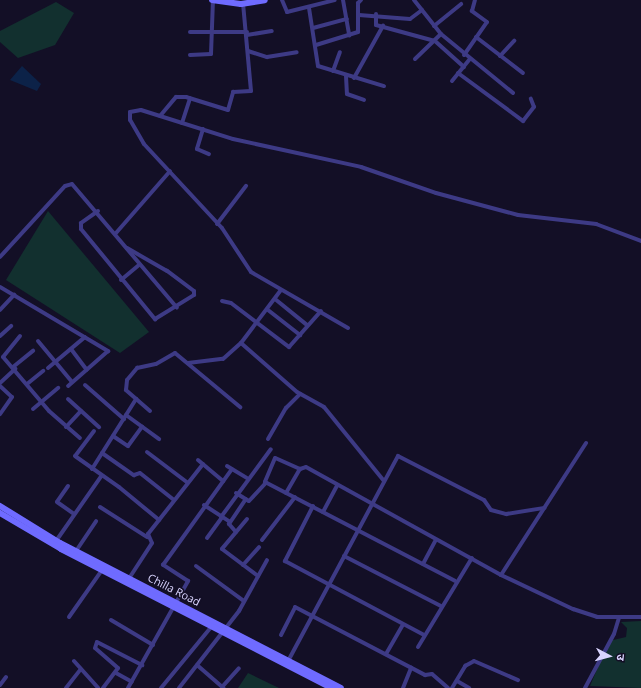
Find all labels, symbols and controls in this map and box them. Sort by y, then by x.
street label: Chilla Road [146,571,202,609]
north arrow [589,636,629,676]
text: उ [614,653,629,661]

